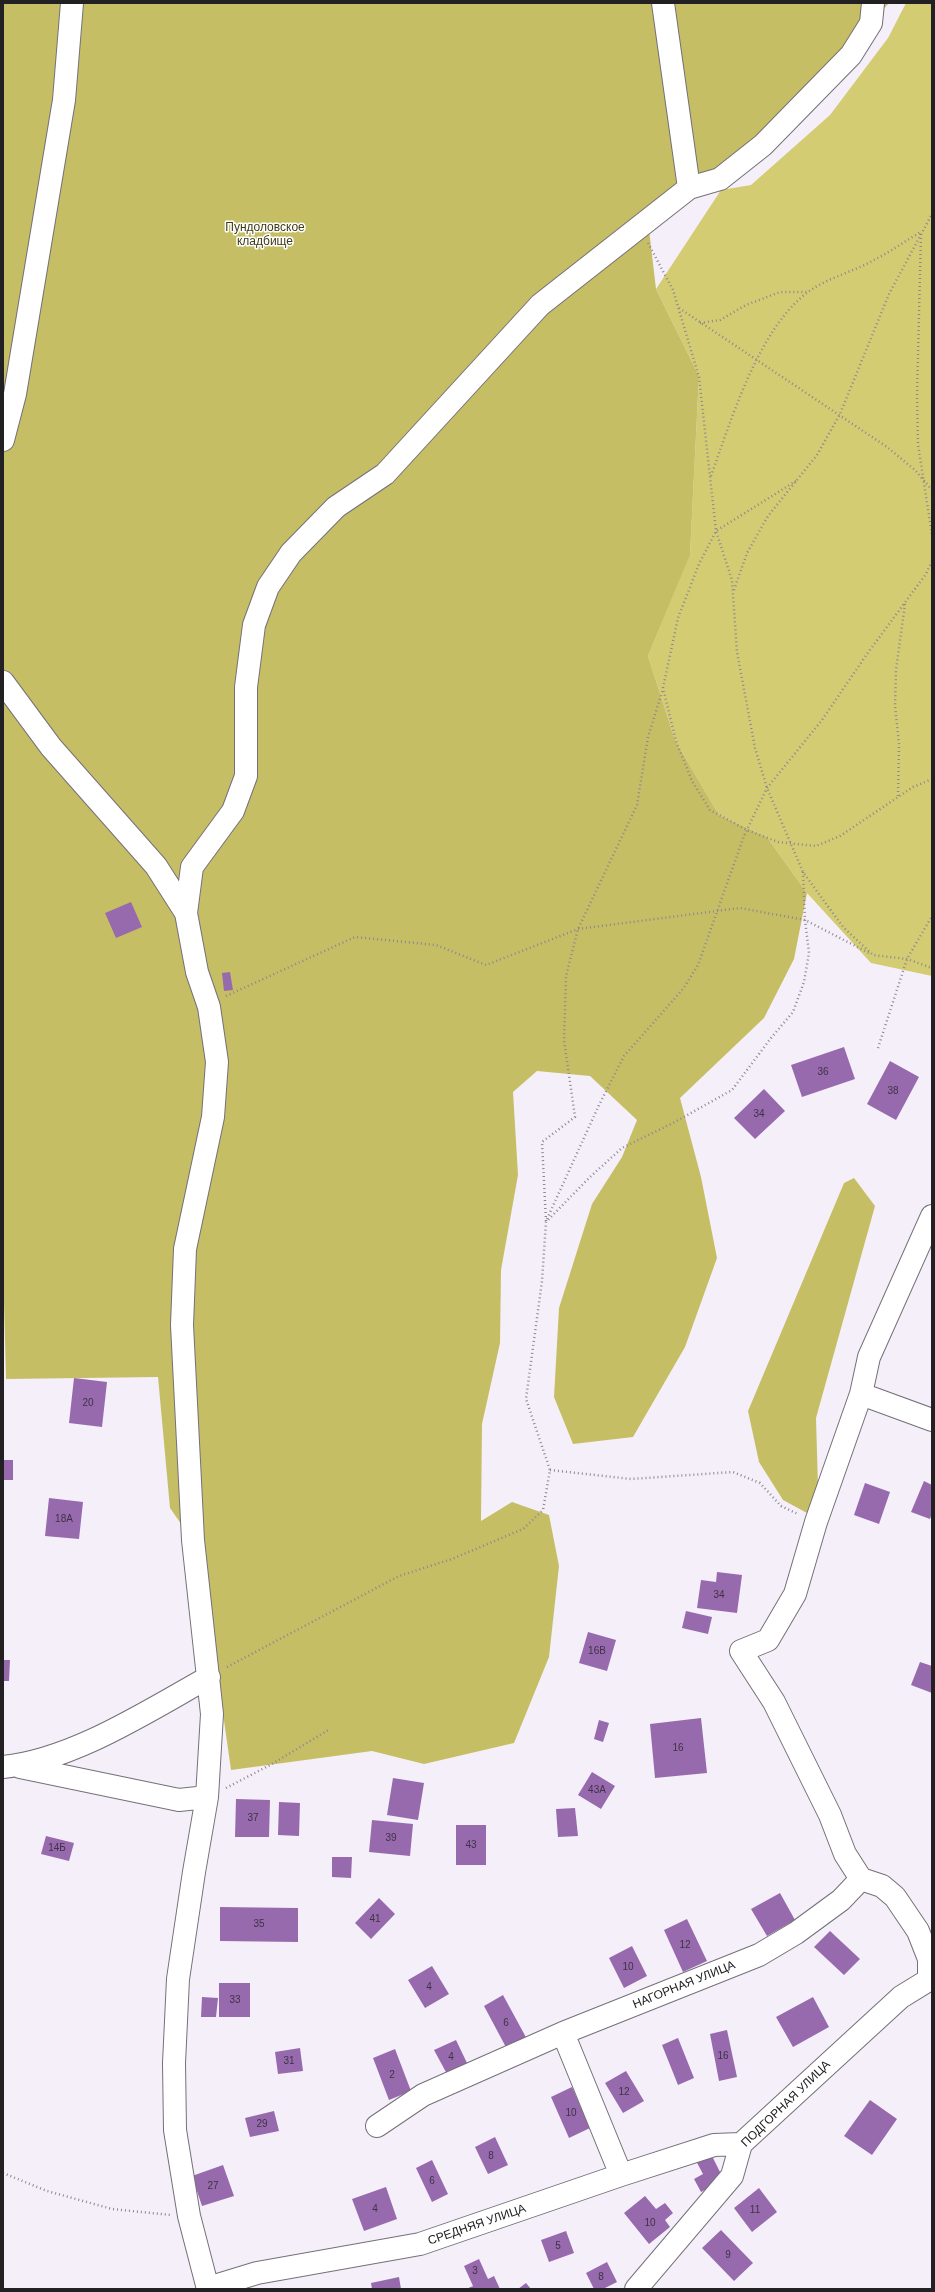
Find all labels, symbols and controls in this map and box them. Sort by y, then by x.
park label: Пундоловское кладбище [225,221,305,249]
house number: 36 [817,1066,829,1078]
house number: 38 [887,1085,899,1097]
house number: 34 [753,1108,765,1120]
house number: 20 [82,1397,94,1409]
house number: 18А [55,1513,73,1525]
house number: 34 [713,1589,725,1601]
house number: 16В [588,1645,606,1657]
house number: 16 [672,1742,684,1754]
house number: 43А [588,1784,606,1796]
house number: 37 [247,1812,259,1824]
house number: 39 [385,1832,397,1844]
house number: 43 [465,1839,477,1851]
house number: 14Б [48,1842,66,1854]
house number: 41 [369,1913,381,1925]
house number: 35 [253,1918,265,1930]
house number: 12 [679,1939,691,1951]
street label: НАГОРНАЯ УЛИЦА [631,1958,737,2012]
house number: 10 [622,1961,634,1973]
house number: 4 [426,1981,432,1993]
house number: 33 [229,1994,241,2006]
house number: 6 [503,2017,509,2029]
house number: 16 [717,2050,729,2062]
house number: 4 [448,2051,454,2063]
house number: 31 [283,2055,295,2067]
street label: ПОДГОРНАЯ УЛИЦА [738,2058,834,2150]
house number: 2 [389,2069,395,2081]
house number: 12 [618,2086,630,2098]
house number: 10 [565,2107,577,2119]
house number: 29 [256,2118,268,2130]
house number: 8 [488,2150,494,2162]
house number: 6 [429,2175,435,2187]
house number: 27 [207,2180,219,2192]
street label: СРЕДНЯЯ УЛИЦА [426,2201,528,2249]
house number: 4 [372,2203,378,2215]
house number: 11 [750,2204,760,2216]
house number: 10 [644,2217,656,2229]
house number: 5 [555,2240,561,2252]
house number: 9 [725,2249,731,2261]
house number: 3 [472,2265,478,2277]
house number: 8 [598,2271,604,2283]

